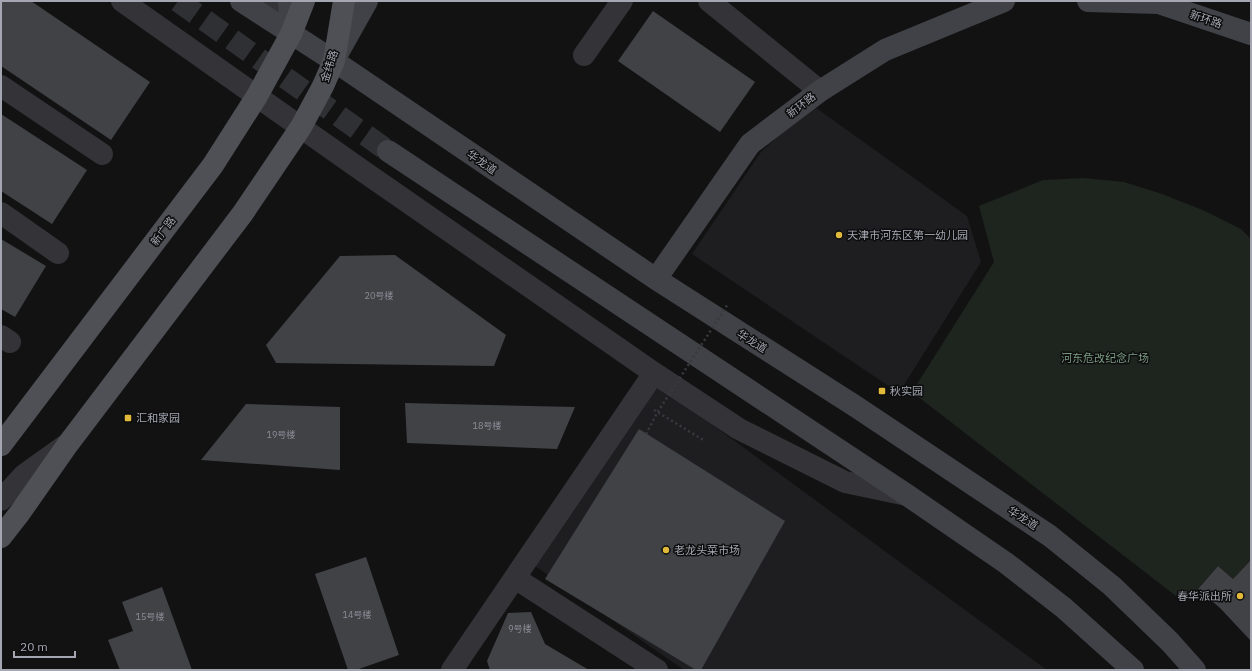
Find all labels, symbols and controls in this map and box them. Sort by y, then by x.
street label: 新环路 [1188,7,1224,31]
street label: 金纬路 [317,48,341,84]
street label: 新环路 [784,89,818,121]
street label: 华龙道 [464,147,500,177]
street label: 新广路 [147,214,179,248]
place label: 天津市河东区第一幼儿园 [847,228,968,242]
marker: 天津市河东区第一幼儿园 [834,230,844,240]
house number: 20号楼 [365,290,393,301]
street label: 华龙道 [734,326,770,356]
park label: 河东危改纪念广场 [1061,351,1149,365]
place label: 秋实园 [890,384,923,398]
marker: 秋实园 [877,386,887,396]
place label: 汇和家园 [136,411,180,425]
marker: 汇和家园 [123,413,133,423]
house number: 18号楼 [473,420,501,431]
house number: 19号楼 [267,429,295,440]
street label: 华龙道 [1005,503,1041,533]
place label: 老龙头菜市场 [674,543,740,557]
marker: 老龙头菜市场 [661,545,671,555]
place label: 春华派出所 [1177,589,1232,603]
marker: 春华派出所 [1235,591,1245,601]
house number: 14号楼 [343,609,371,620]
house number: 15号楼 [136,611,164,622]
house number: 9号楼 [508,623,532,634]
scale bar [14,633,75,659]
text: 20 m [20,639,48,654]

